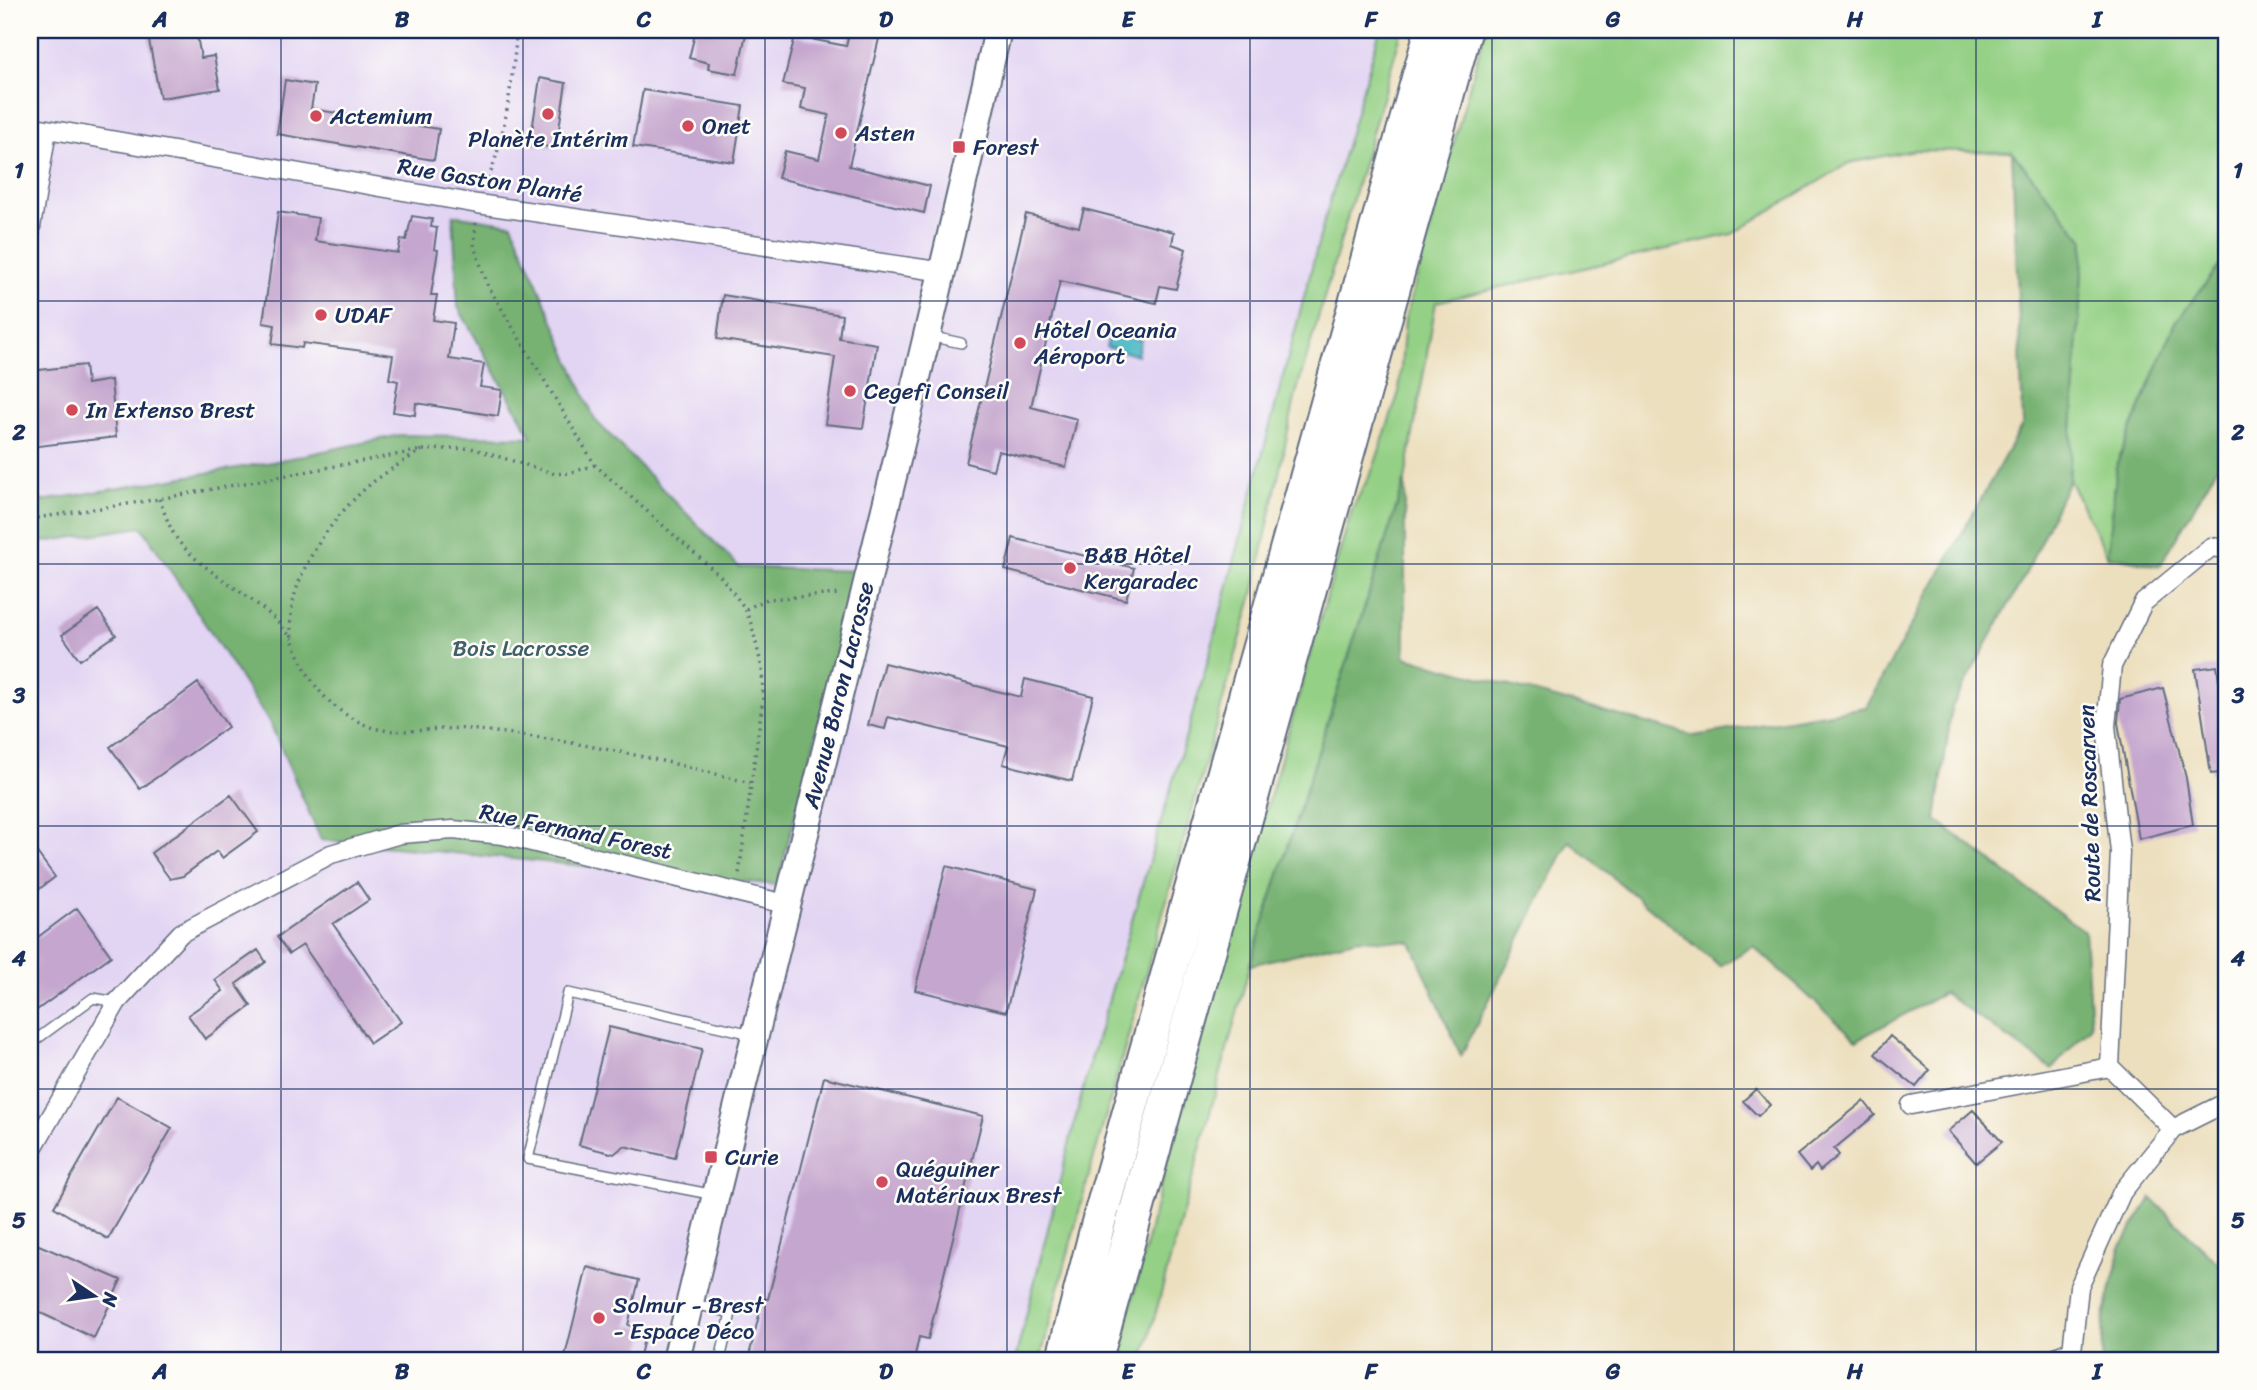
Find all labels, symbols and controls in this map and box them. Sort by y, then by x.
text: A [151,0,168,40]
text: B [395,0,410,40]
text: C [636,0,652,40]
text: D [879,0,894,40]
text: E [1122,0,1137,40]
text: F [1364,0,1379,40]
text: G [1605,0,1621,40]
text: H [1846,0,1864,40]
text: I [2091,0,2103,40]
place label: Actemium [329,96,433,137]
marker: Planète Intérim [540,106,556,122]
place label: Onet [702,106,751,147]
marker: Actemium [308,108,324,124]
place label: Asten [854,113,916,154]
marker: Onet [680,118,696,134]
place label: Planète Intérim [468,119,628,160]
marker: Asten [833,125,849,141]
place label: Forest [973,127,1040,168]
marker: Forest [951,139,967,155]
street label: Rue Gaston Planté [395,146,585,215]
text: 1 [14,150,24,191]
text: 1 [2233,150,2243,191]
place label: UDAF [335,295,393,336]
marker: UDAF [313,307,329,323]
place label: Hôtel Oceania Aéroport [1033,310,1177,377]
marker: Hôtel Oceania Aéroport [1012,335,1028,351]
place label: Cegefi Conseil [864,371,1009,412]
marker: Cegefi Conseil [842,383,858,399]
place label: In Extenso Brest [85,390,255,431]
marker: In Extenso Brest [64,402,80,418]
text: 2 [11,412,26,453]
text: 2 [2230,412,2245,453]
place label: B&B Hôtel Kergaradec [1084,535,1199,602]
marker: B&B Hôtel Kergaradec [1062,560,1078,576]
street label: Avenue Baron Lacrosse [790,577,887,814]
park label: Bois Lacrosse [453,628,590,669]
text: 3 [12,675,26,716]
text: 3 [2231,675,2245,716]
street label: Route de Roscarven [2066,704,2113,902]
street label: Rue Fernand Forest [476,791,676,872]
text: 4 [11,938,27,979]
text: 4 [2230,938,2246,979]
place label: Curie [725,1137,779,1178]
marker: Curie [703,1149,719,1165]
place label: Quéguiner Matériaux Brest [896,1149,1063,1216]
marker: Quéguiner Matériaux Brest [874,1174,890,1190]
text: 5 [12,1200,26,1241]
text: 5 [2231,1200,2245,1241]
north arrow [60,1260,130,1330]
place label: Solmur - Brest - Espace Déco [613,1285,765,1352]
text: N [92,1289,128,1311]
marker: Solmur - Brest - Espace Déco [591,1310,607,1326]
text: A [151,1351,168,1390]
text: B [395,1351,410,1390]
text: C [636,1351,652,1390]
text: D [879,1351,894,1390]
text: E [1122,1351,1137,1390]
text: F [1364,1351,1379,1390]
text: G [1605,1351,1621,1390]
text: H [1846,1351,1864,1390]
text: I [2091,1351,2103,1390]

